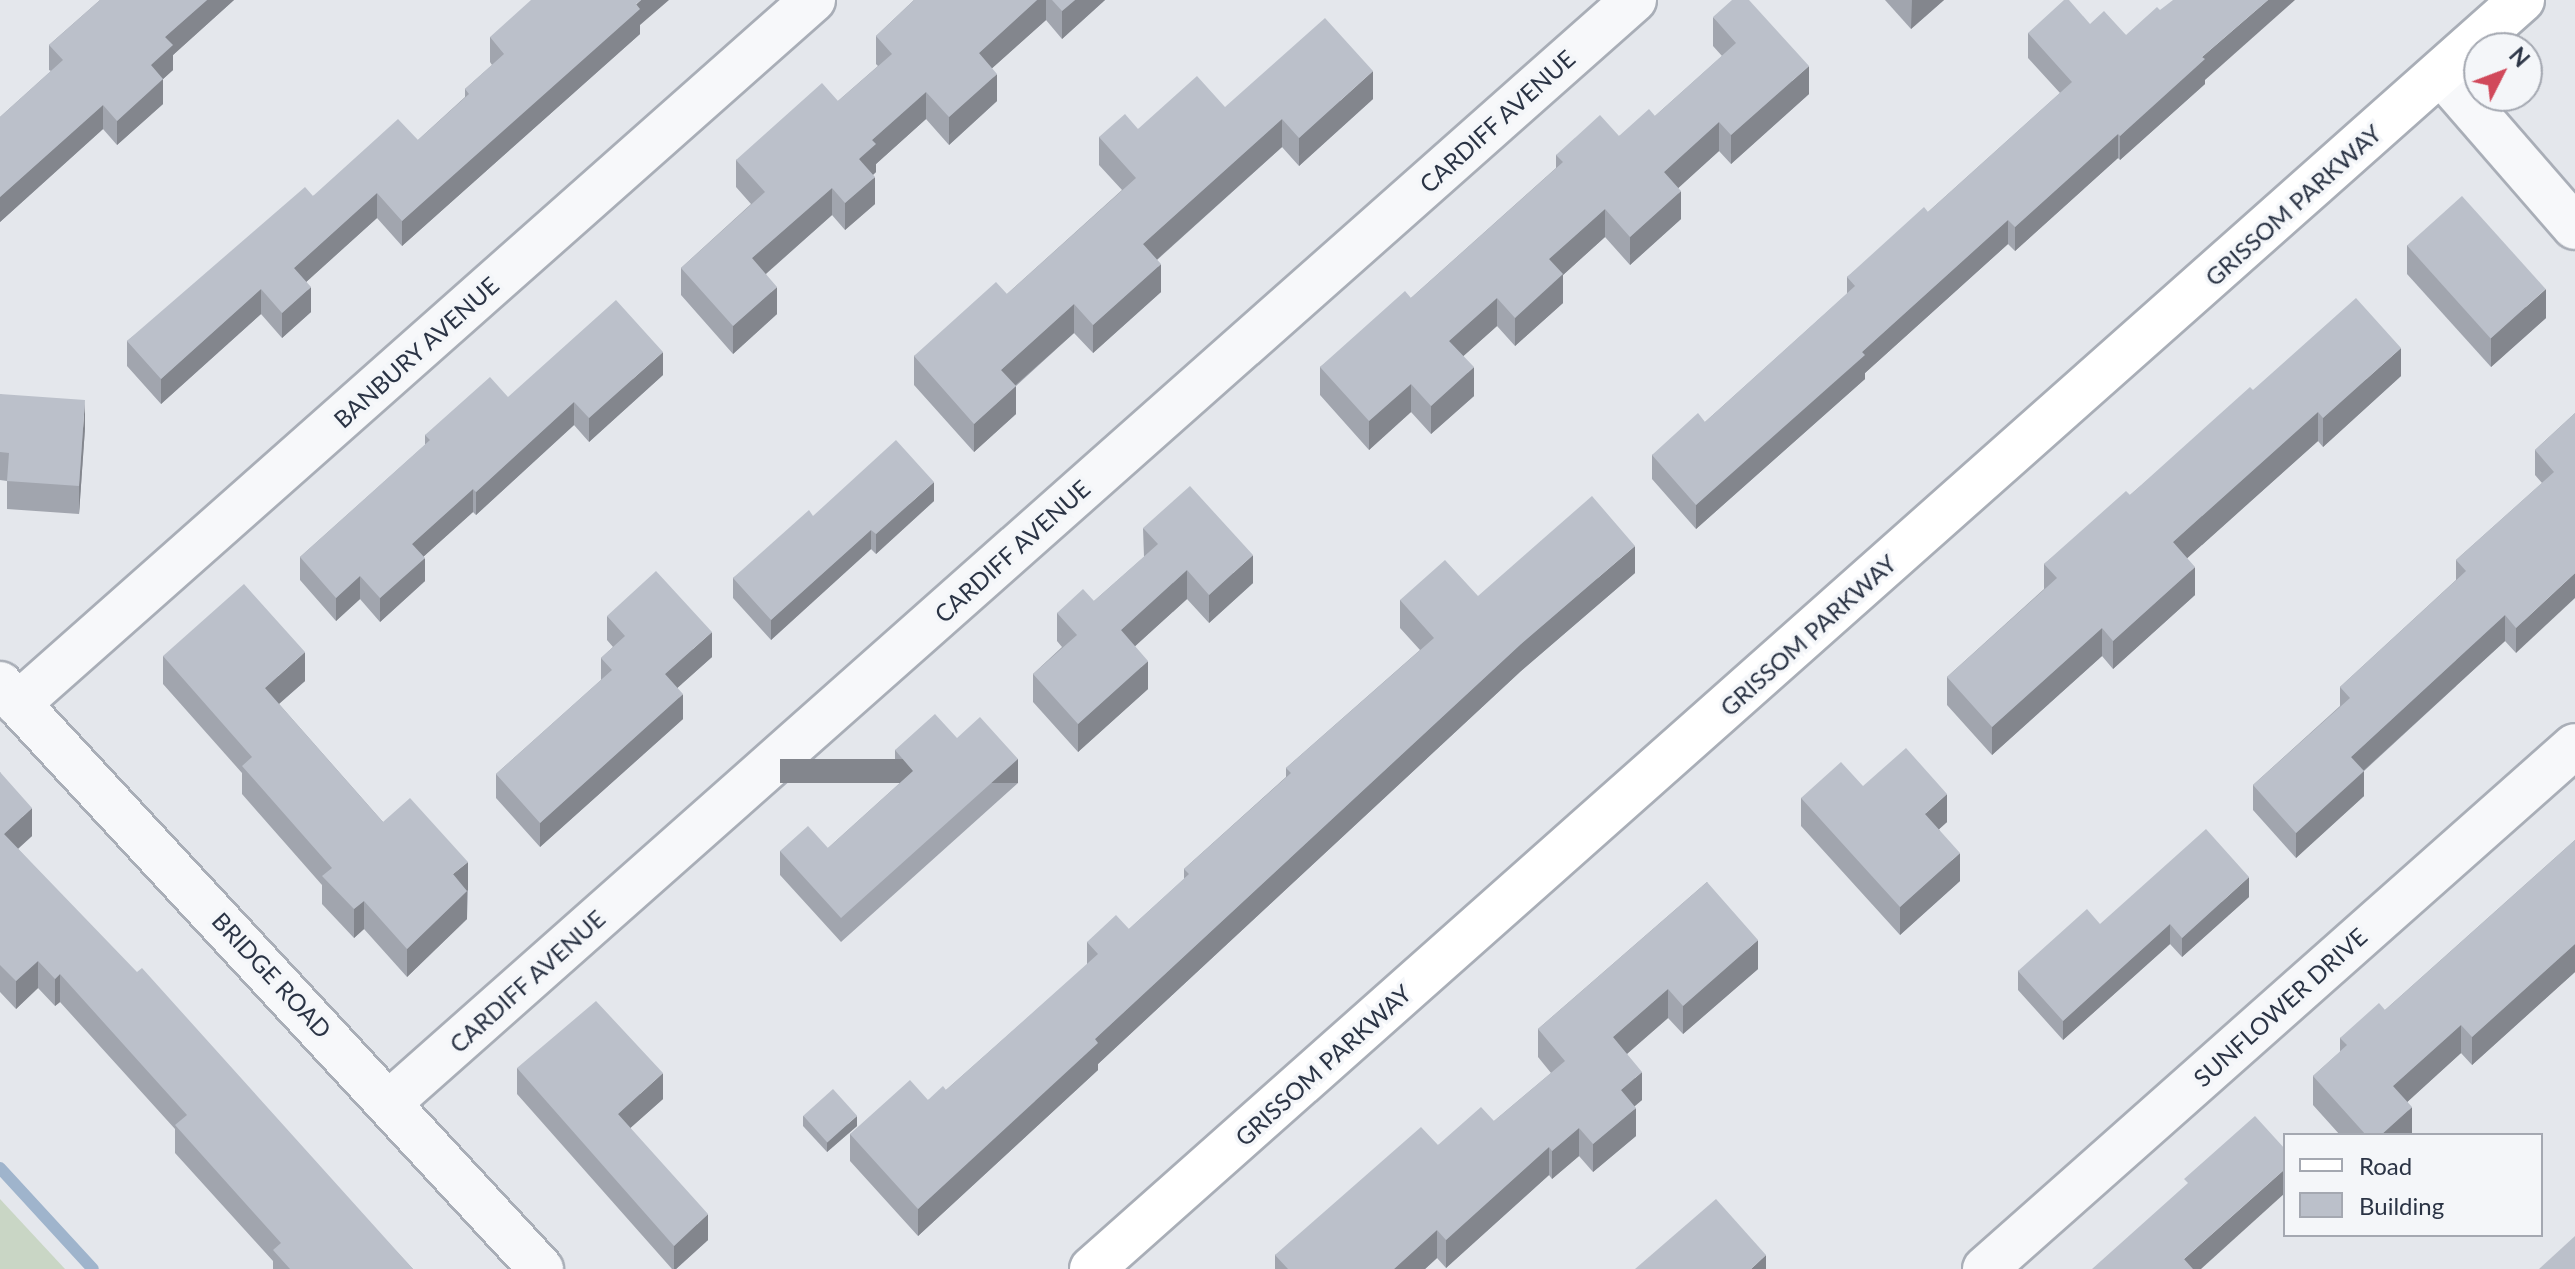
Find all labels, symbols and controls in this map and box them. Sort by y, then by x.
north arrow [2463,32,2543,112]
text: N [2504,42,2535,72]
street label: CARDIFF AVENUE [1413,43,1581,199]
street label: GRISSOM PARKWAY [2199,118,2387,292]
street label: BANBURY AVENUE [327,270,505,434]
street label: CARDIFF AVENUE [928,473,1096,629]
street label: GRISSOM PARKWAY [1714,548,1902,722]
street label: CARDIFF AVENUE [443,903,611,1059]
street label: BRIDGE ROAD [207,906,337,1044]
street label: SUNFLOWER DRIVE [2187,922,2373,1092]
street label: GRISSOM PARKWAY [1229,978,1417,1152]
legend [2283,1133,2543,1237]
text: Road [2359,1151,2412,1180]
text: Building [2359,1191,2444,1220]

